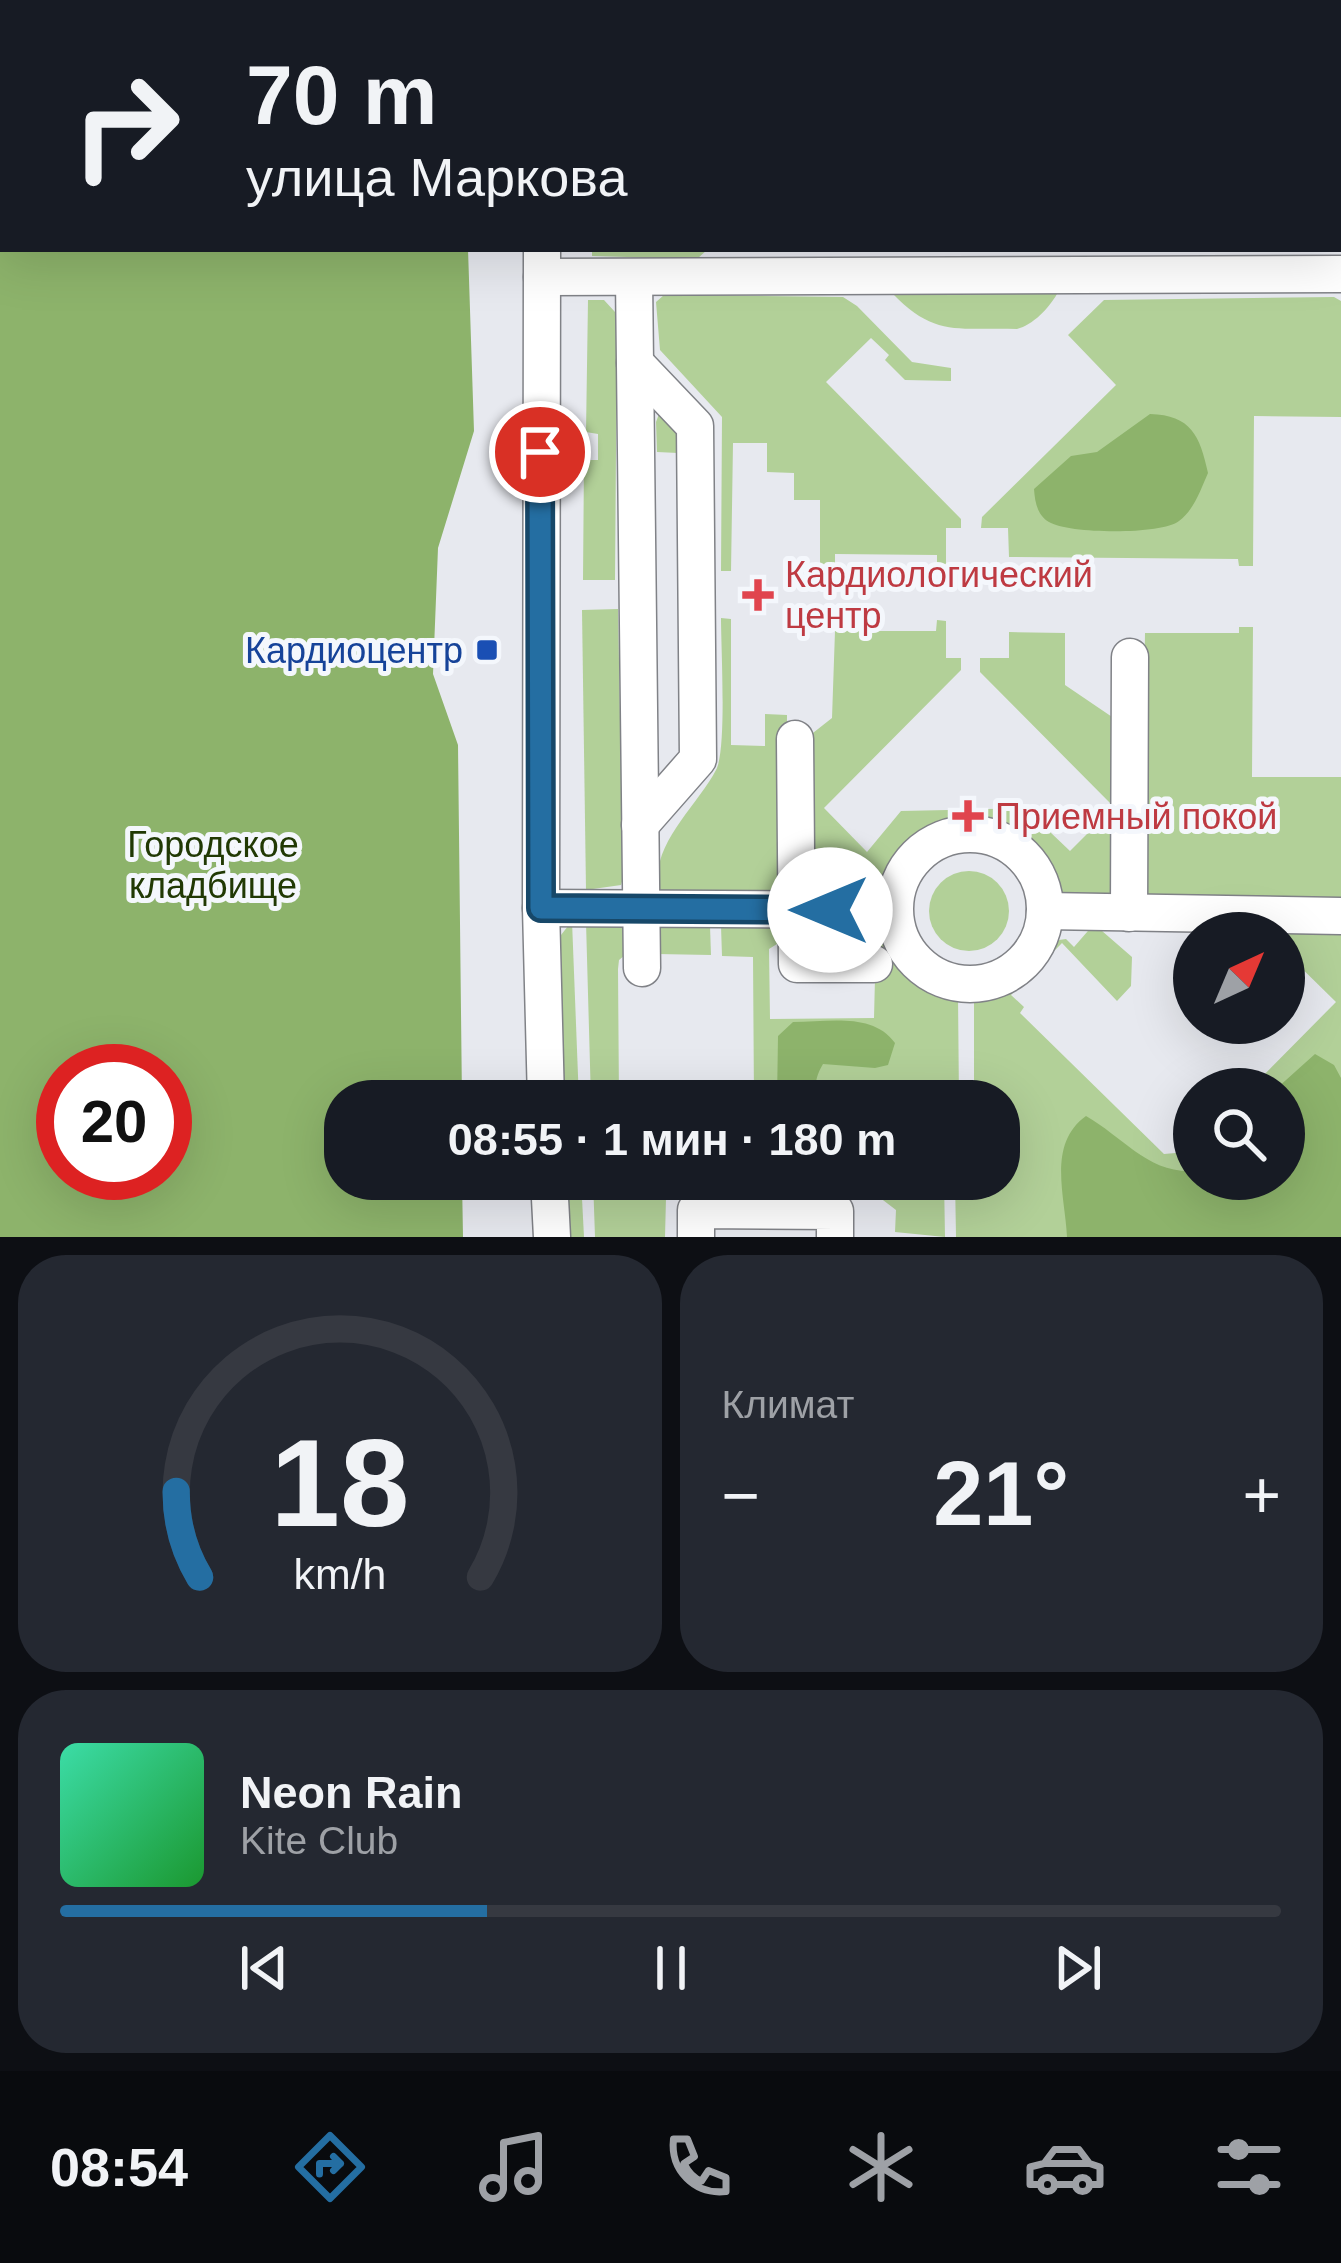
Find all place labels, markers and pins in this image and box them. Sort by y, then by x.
pin [489,401,591,503]
place label: Кардиологический центр [785,554,1093,636]
marker: Кардиологический центр [742,579,774,611]
place label: Кардиоцентр [245,630,463,671]
marker: Кардиоцентр [474,637,500,663]
place label: Приемный покой [995,796,1277,837]
marker: Приемный покой [952,800,984,832]

